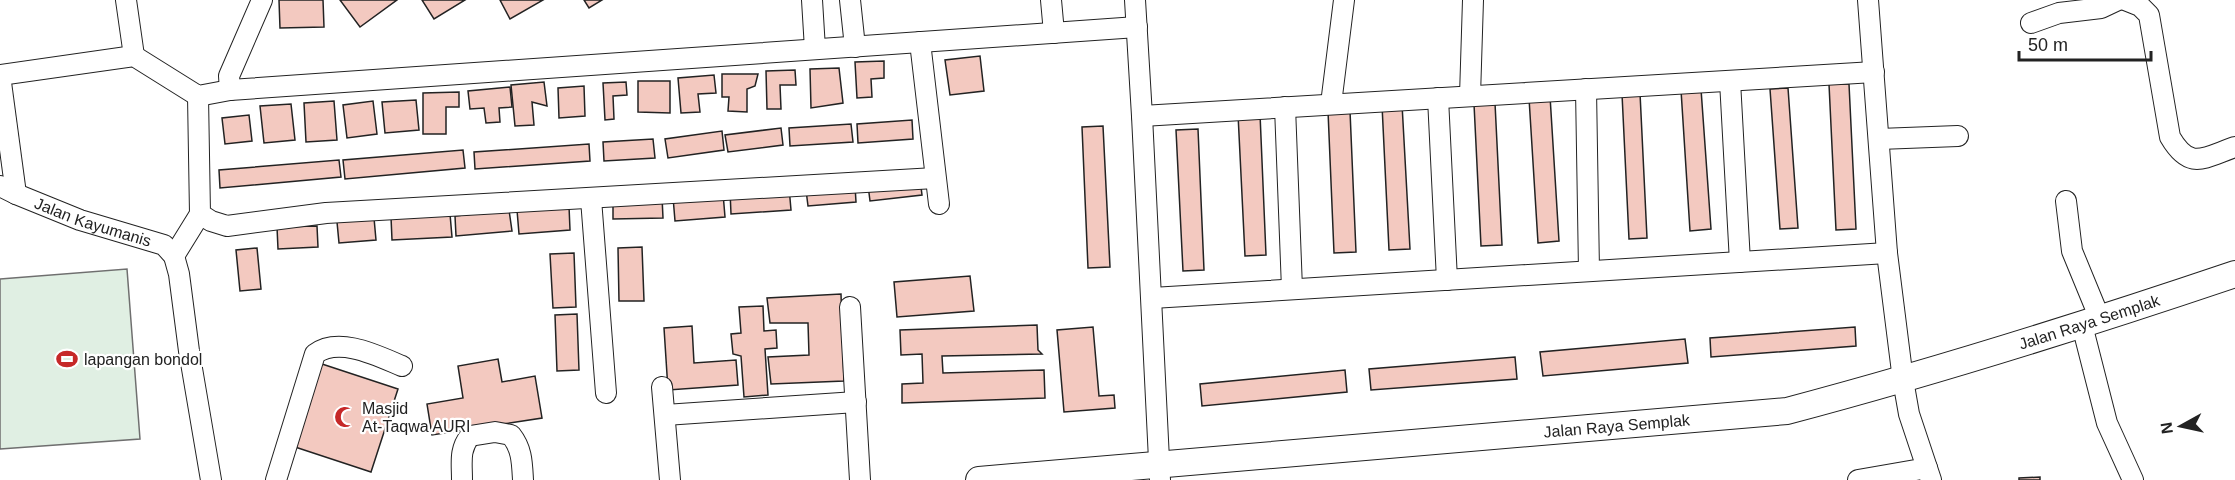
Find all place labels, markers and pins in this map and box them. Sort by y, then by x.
sports icon: lapangan bondol [55,347,79,371]
place label: lapangan bondol [84,351,202,368]
place label: Masjid At-Taqwa AURI [362,400,470,435]
mosque icon: Masjid At-Taqwa AURI [333,405,357,429]

